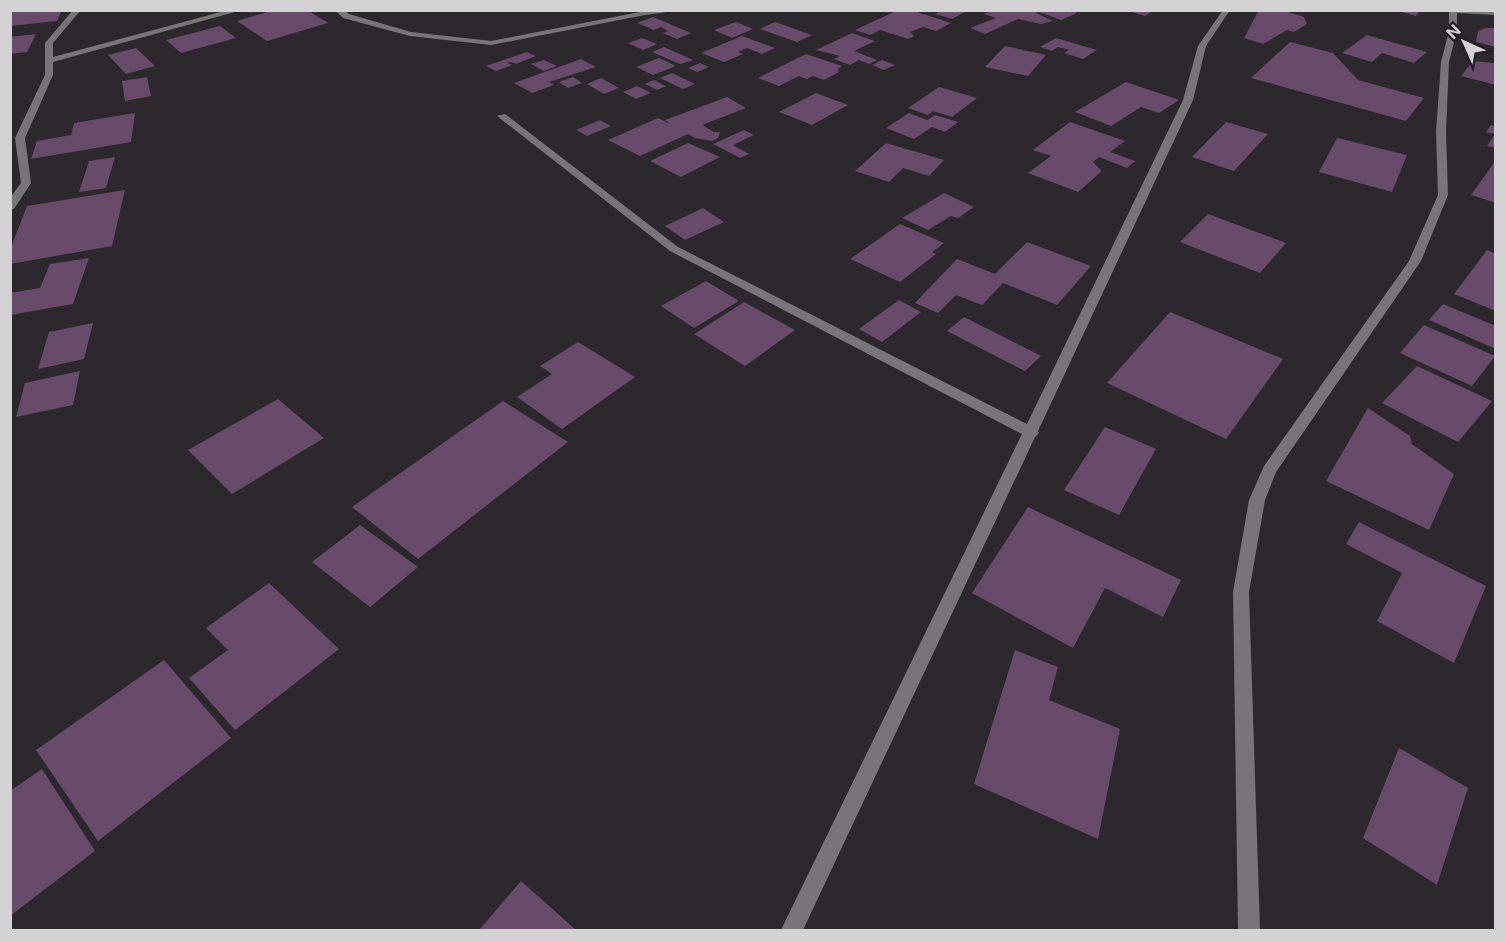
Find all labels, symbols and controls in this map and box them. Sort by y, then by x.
north arrow [1434,12,1494,72]
text: N [1442,20,1465,43]

